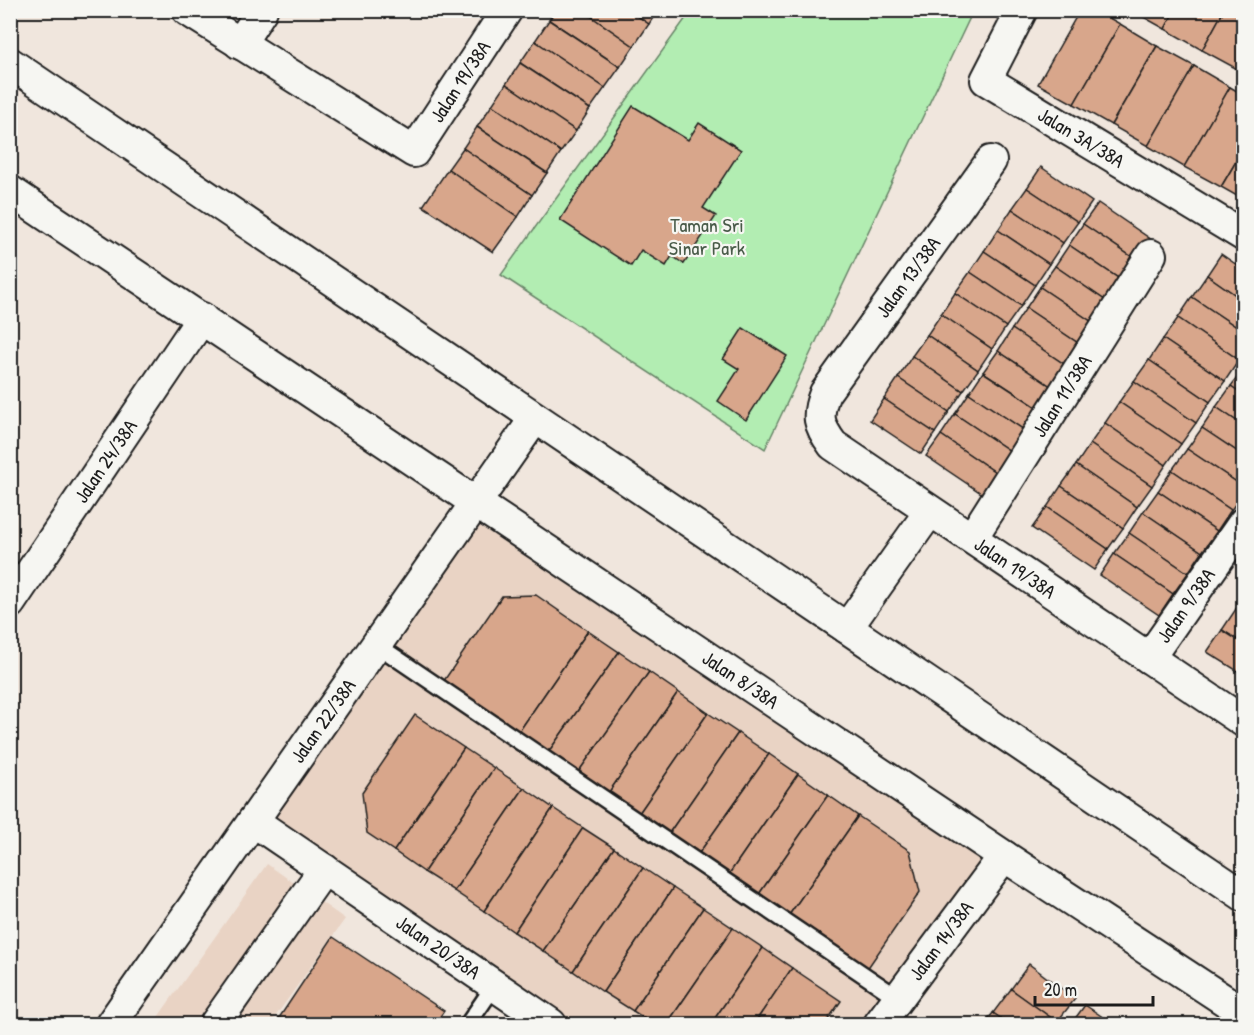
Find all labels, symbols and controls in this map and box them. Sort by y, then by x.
street label: Jalan 19/38A [423,35,497,127]
street label: Jalan 3A/38A [1033,101,1130,174]
park label: Taman Sri Sinar Park [669,211,745,261]
street label: Jalan 13/38A [869,231,946,323]
street label: Jalan 11/38A [1025,349,1098,442]
street label: Jalan 24/38A [67,414,143,508]
street label: Jalan 19/38A [969,530,1061,604]
street label: Jalan 9/38A [1150,562,1221,648]
street label: Jalan 8/38A [697,644,785,715]
street label: Jalan 22/38A [284,673,362,768]
street label: Jalan 14/38A [902,895,979,986]
street label: Jalan 20/38A [391,908,486,985]
scale bar [1035,969,1154,1007]
text: 20 m [1044,977,1077,1002]

